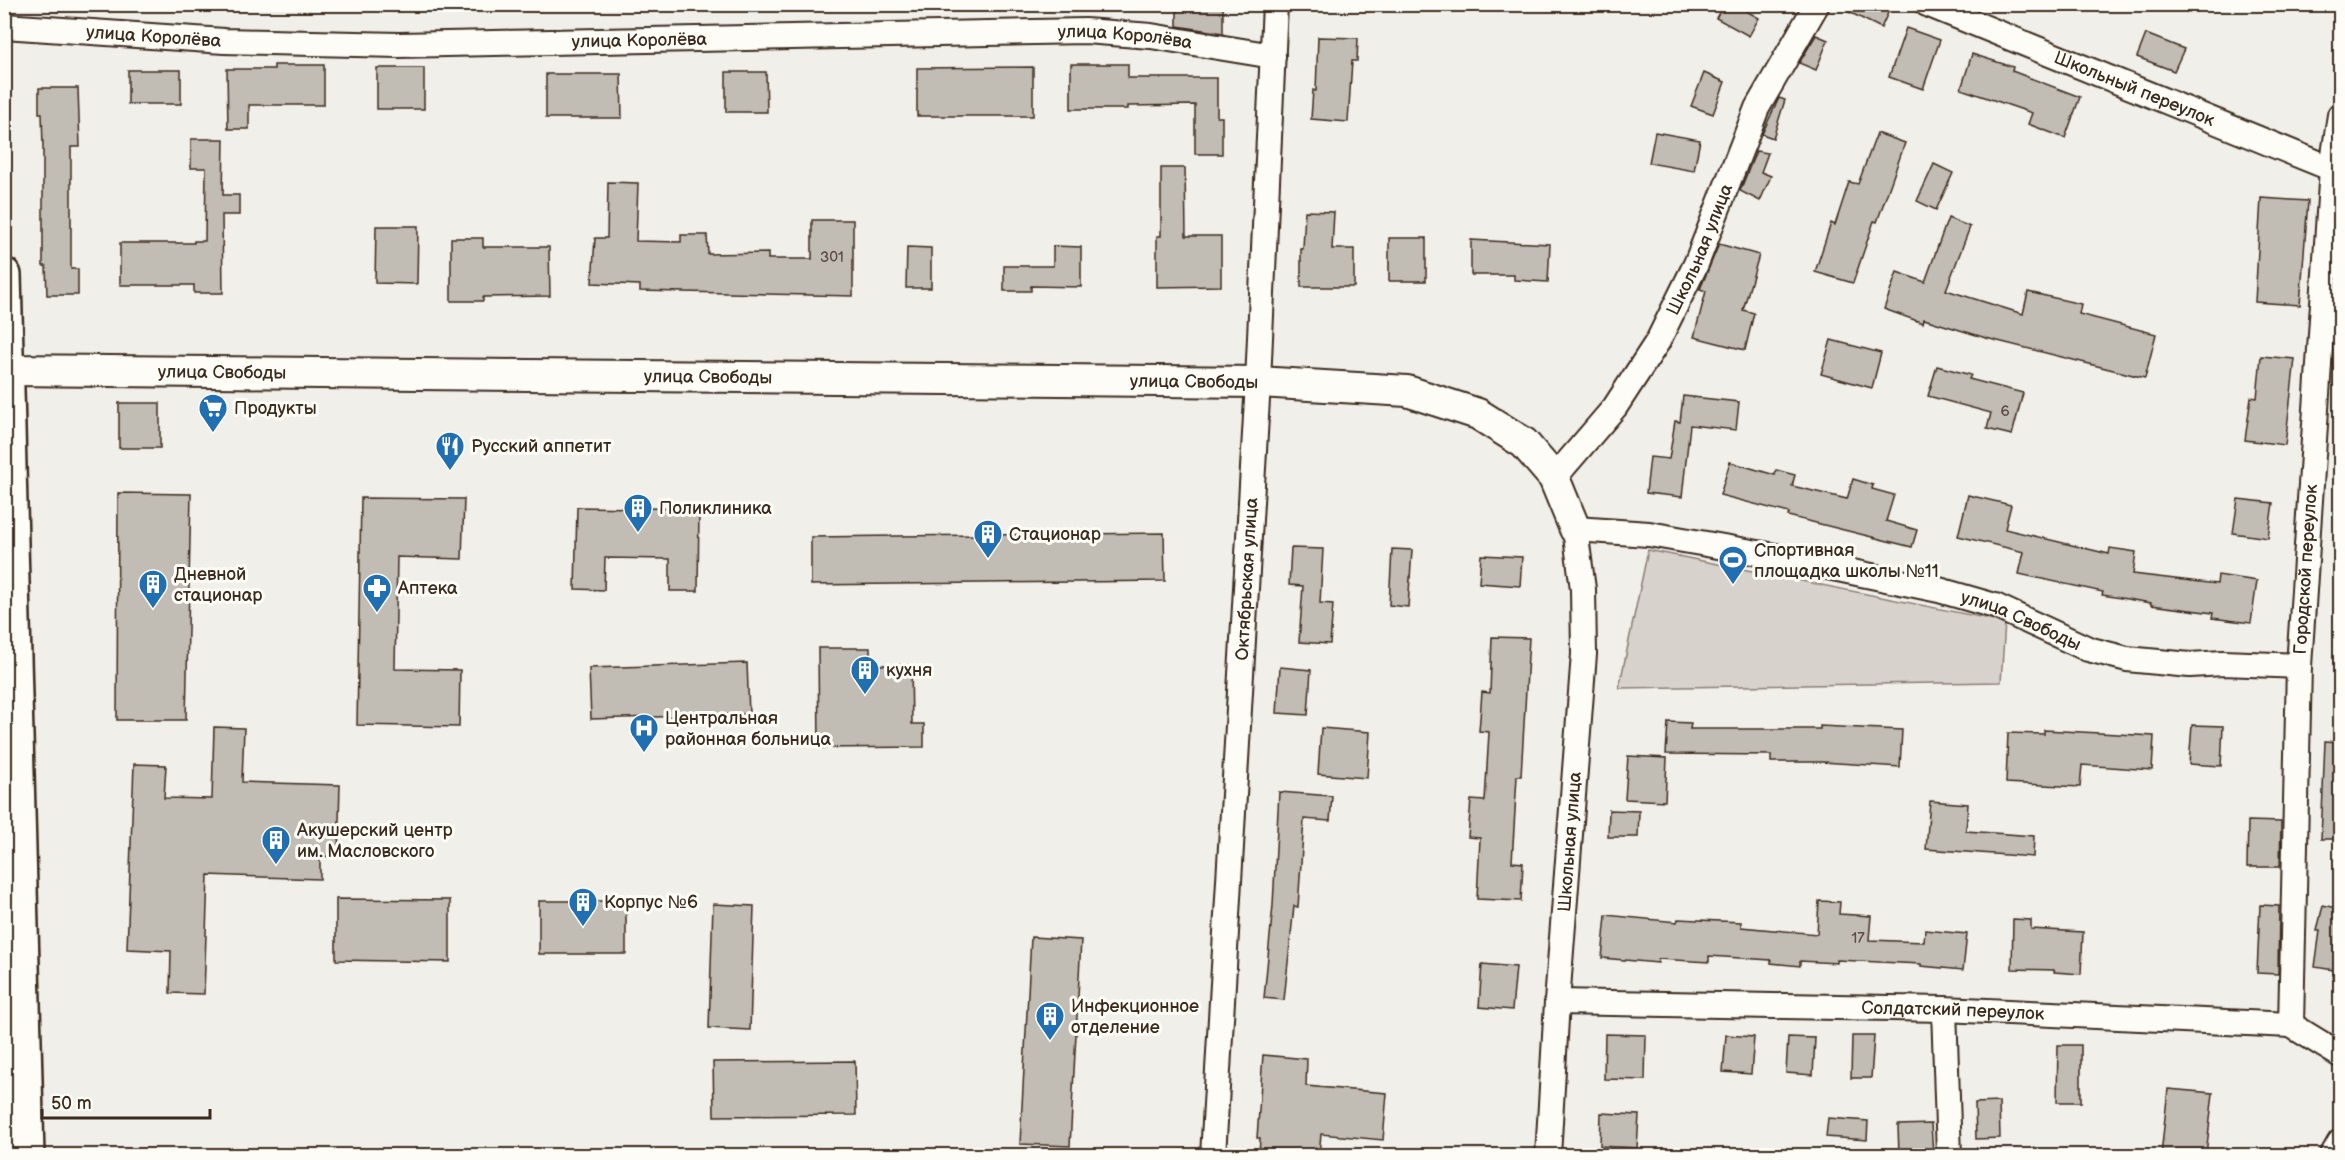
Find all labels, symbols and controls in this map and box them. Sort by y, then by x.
street label: улица Королёва [1057,20,1194,53]
street label: улица Королёва [85,21,222,51]
street label: улица Королёва [572,28,708,52]
street label: Школьный переулок [2051,46,2218,131]
street label: Школьная улица [1662,181,1737,318]
house number: 301 [820,248,844,267]
street label: улица Свободы [158,361,286,383]
street label: улица Свободы [644,366,772,388]
street label: улица Свободы [1130,370,1258,393]
supermarket icon: Продукты [197,392,229,434]
place label: Продукты [234,398,317,419]
house number: 6 [2000,402,2010,421]
restaurant icon: Русский аппетит [434,430,466,472]
place label: Русский аппетит [471,436,612,457]
street label: Городской переулок [2289,483,2322,655]
building icon: Поликлиника [622,492,654,534]
street label: Октябрьская улица [1231,496,1262,661]
place label: Поликлиника [659,498,772,519]
building icon: Стационар [972,518,1004,560]
place label: Стационар [1009,524,1101,545]
place label: Спортивная площадка школы №11 [1754,540,1939,582]
sports icon: Спортивная площадка школы №11 [1717,544,1749,586]
place label: Дневной стационар [174,564,263,606]
building icon: Дневной стационар [137,568,169,610]
pharmacy icon: Аптека [361,572,393,614]
place label: Аптека [397,578,458,599]
street label: улица Свободы [1959,586,2084,655]
building icon: кухня [849,654,881,696]
place label: кухня [886,660,932,681]
place label: Центральная районная больница [665,708,831,750]
hospital icon: Центральная районная больница [628,712,660,754]
street label: Школьная улица [1554,770,1585,913]
place label: Акушерский центр им. Масловского [296,820,453,862]
building icon: Акушерский центр им. Масловского [260,824,292,866]
building icon: Корпус №6 [567,886,599,928]
place label: Корпус №6 [604,892,698,913]
house number: 17 [1851,929,1865,948]
place label: Инфекционное отделение [1071,996,1199,1038]
street label: Солдатский переулок [1861,997,2045,1024]
building icon: Инфекционное отделение [1034,1000,1066,1042]
scale bar [42,1082,210,1120]
text: 50 m [51,1093,92,1114]

